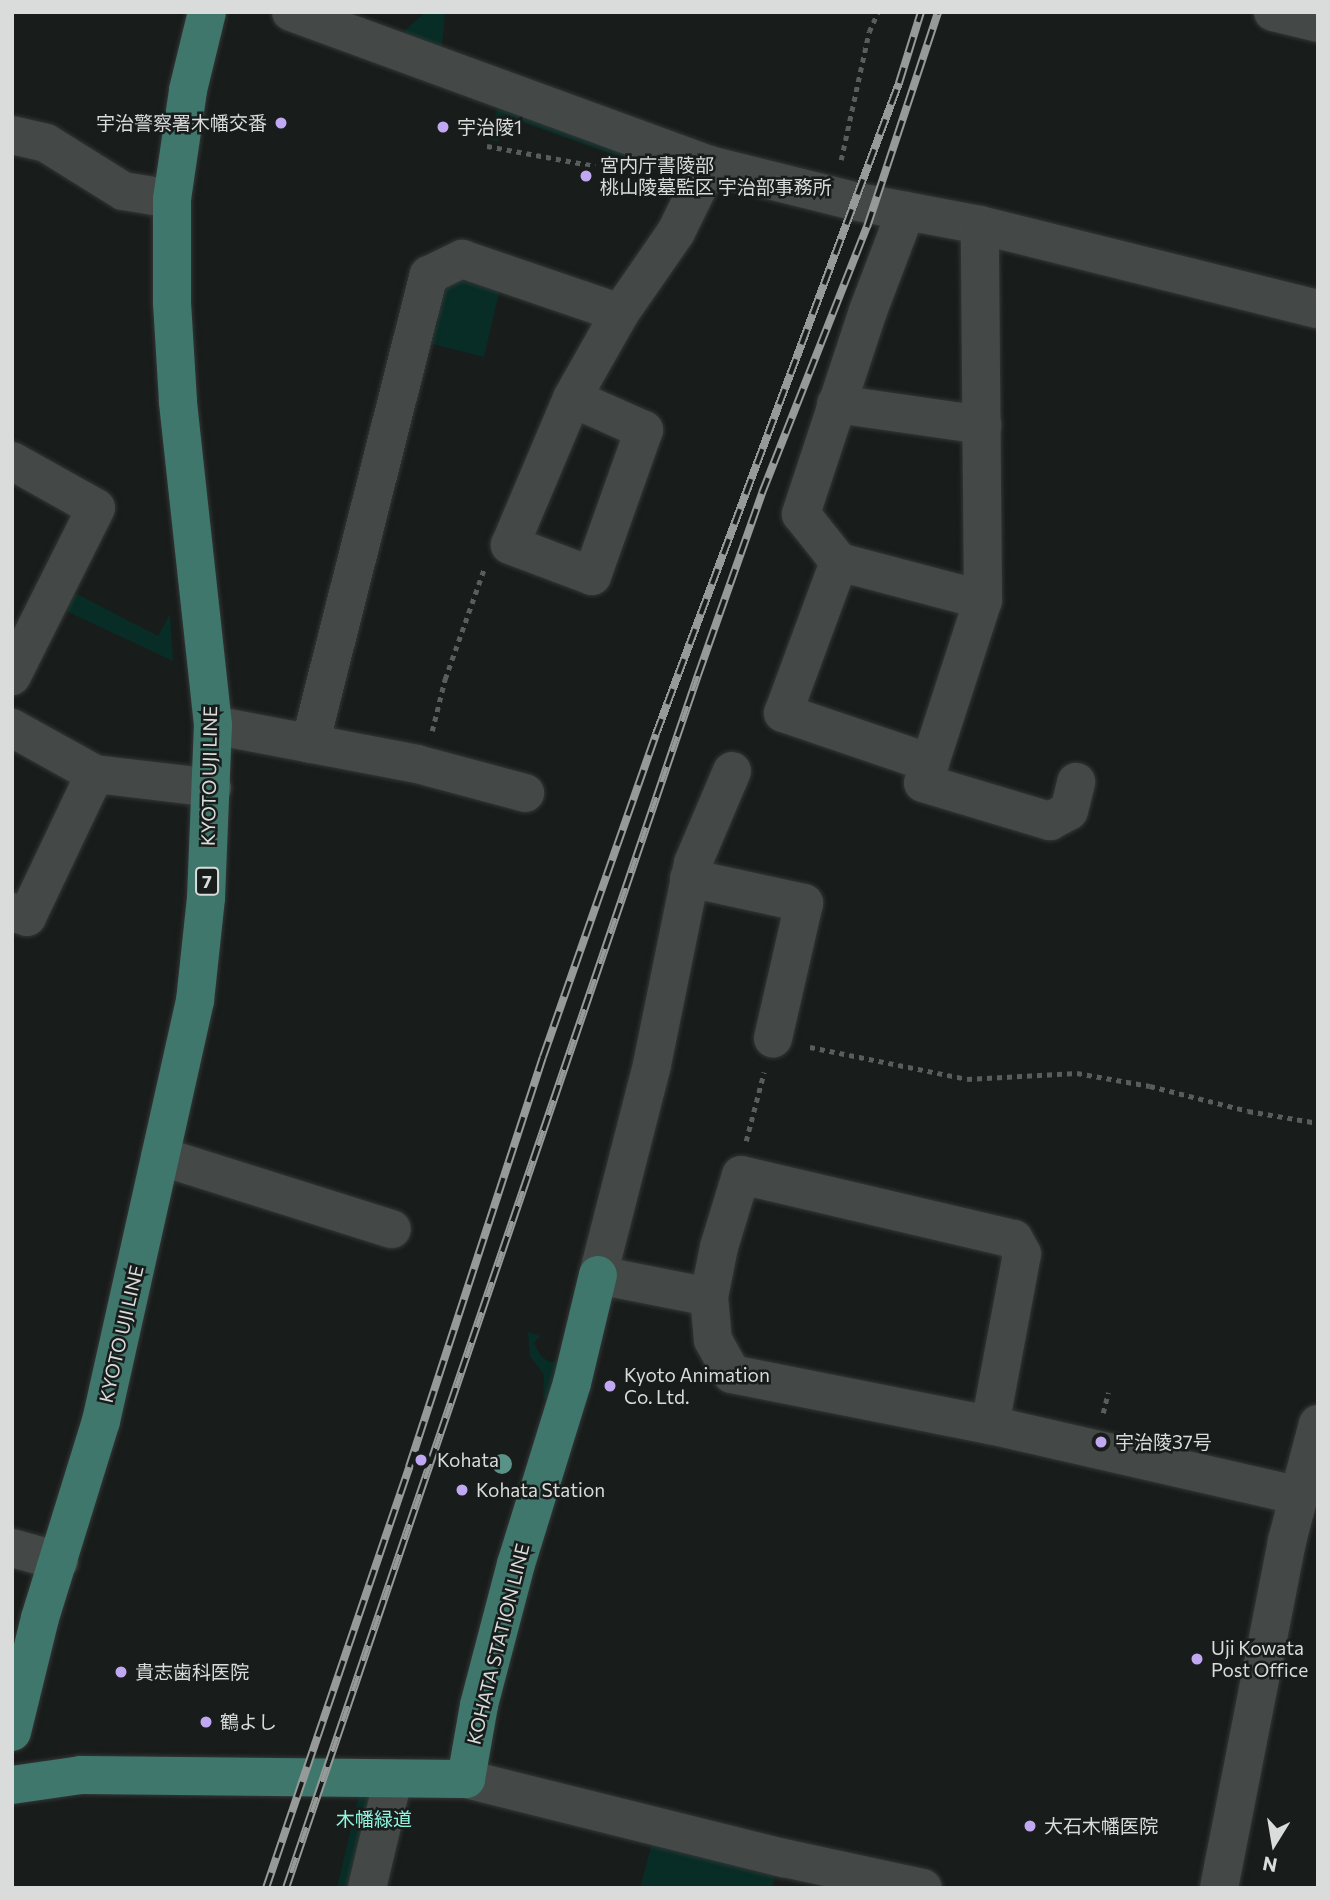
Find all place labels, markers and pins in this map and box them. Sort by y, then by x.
place label: 宇治警察署木幡交番 [96,112,267,134]
marker: 宇治警察署木幡交番 [273,115,289,131]
place label: 宇治陵1 [457,116,522,138]
marker: 宇治陵1 [435,119,451,135]
place label: 宮内庁書陵部 桃山陵墓監区 宇治部事務所 [600,154,832,198]
marker: 宮内庁書陵部 桃山陵墓監区 宇治部事務所 [578,168,594,184]
place label: Kyoto Animation Co. Ltd. [624,1364,770,1408]
marker: Kyoto Animation Co. Ltd. [602,1378,618,1394]
place label: 宇治陵37号 [1115,1431,1212,1453]
marker: 宇治陵37号 [1093,1434,1109,1450]
place label: Kohata [437,1449,499,1471]
marker: Kohata [411,1450,431,1470]
place label: Kohata Station [476,1479,605,1501]
marker: Kohata Station [454,1482,470,1498]
place label: Uji Kowata Post Office [1211,1637,1308,1681]
marker: Uji Kowata Post Office [1189,1651,1205,1667]
place label: 貴志歯科医院 [135,1661,249,1683]
marker: 貴志歯科医院 [113,1664,129,1680]
place label: 鶴よし [220,1711,277,1733]
marker: 鶴よし [198,1714,214,1730]
place label: 大石木幡医院 [1044,1815,1158,1837]
marker: 大石木幡医院 [1022,1818,1038,1834]

